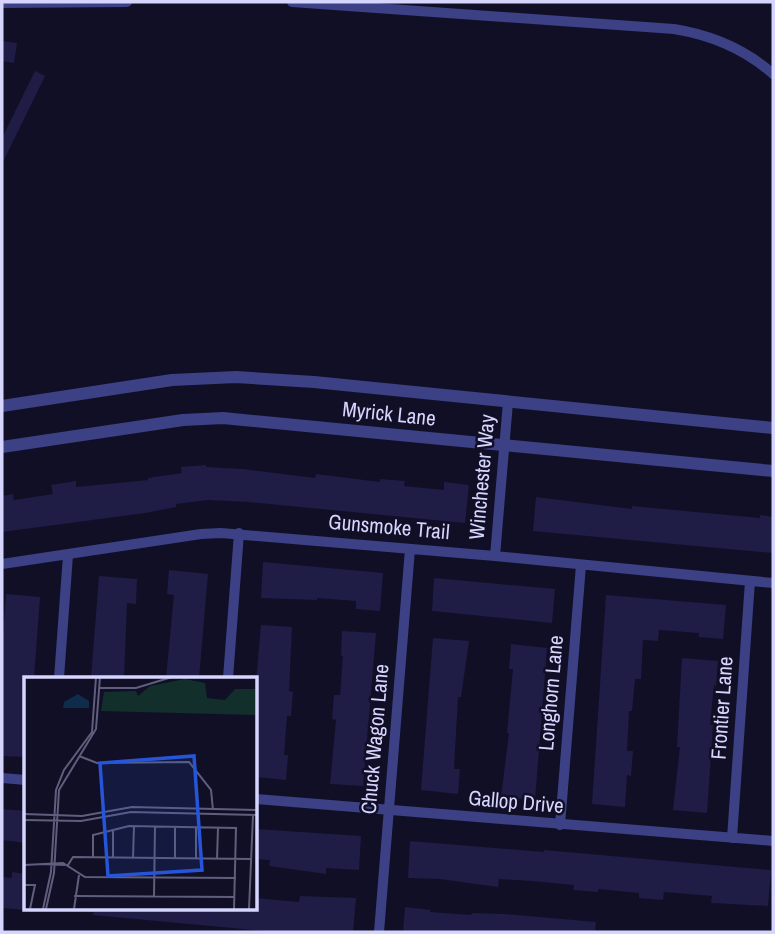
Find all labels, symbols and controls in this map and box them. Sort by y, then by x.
street label: Myrick Lane [341,394,437,433]
street label: Winchester Way [462,413,501,541]
street label: Gunsmoke Trail [327,507,451,546]
street label: Longhorn Lane [531,634,570,752]
street label: Frontier Lane [703,655,740,761]
street label: Chuck Wagon Lane [353,663,396,815]
inset map [24,677,257,909]
street label: Gallop Drive [467,783,565,820]

